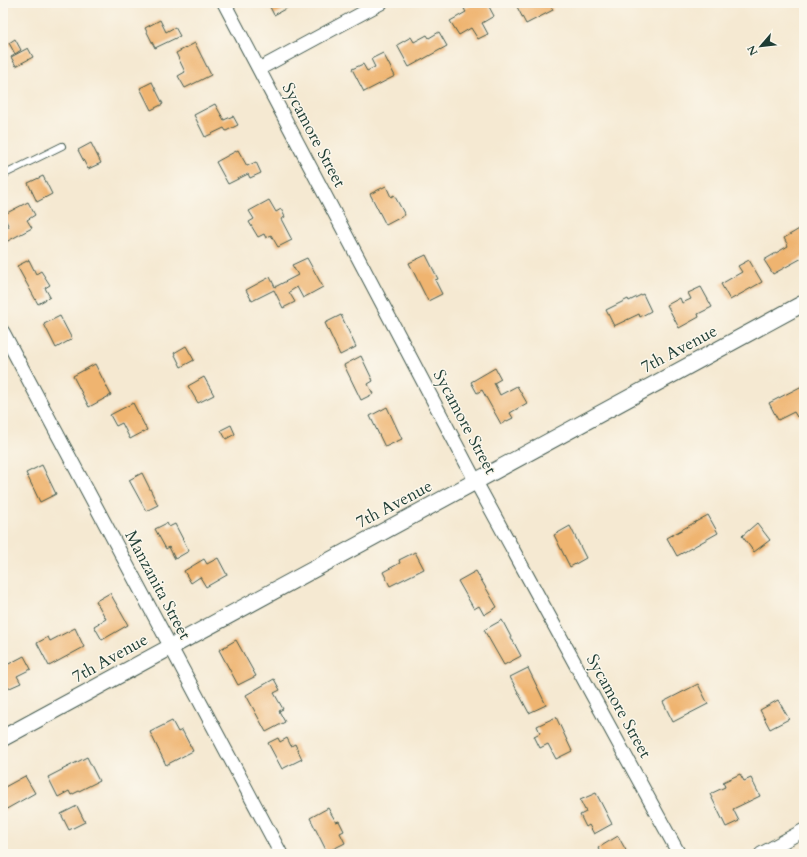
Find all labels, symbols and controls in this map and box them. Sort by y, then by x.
north arrow [741,26,781,66]
text: N [744,42,761,58]
street label: Sycamore Street [277,79,352,192]
street label: 7th Avenue [637,319,721,379]
street label: Sycamore Street [428,366,503,479]
street label: 7th Avenue [352,474,436,534]
street label: Manzanita Street [120,526,197,644]
street label: 7th Avenue [68,628,152,688]
street label: Sycamore Street [581,650,657,763]

